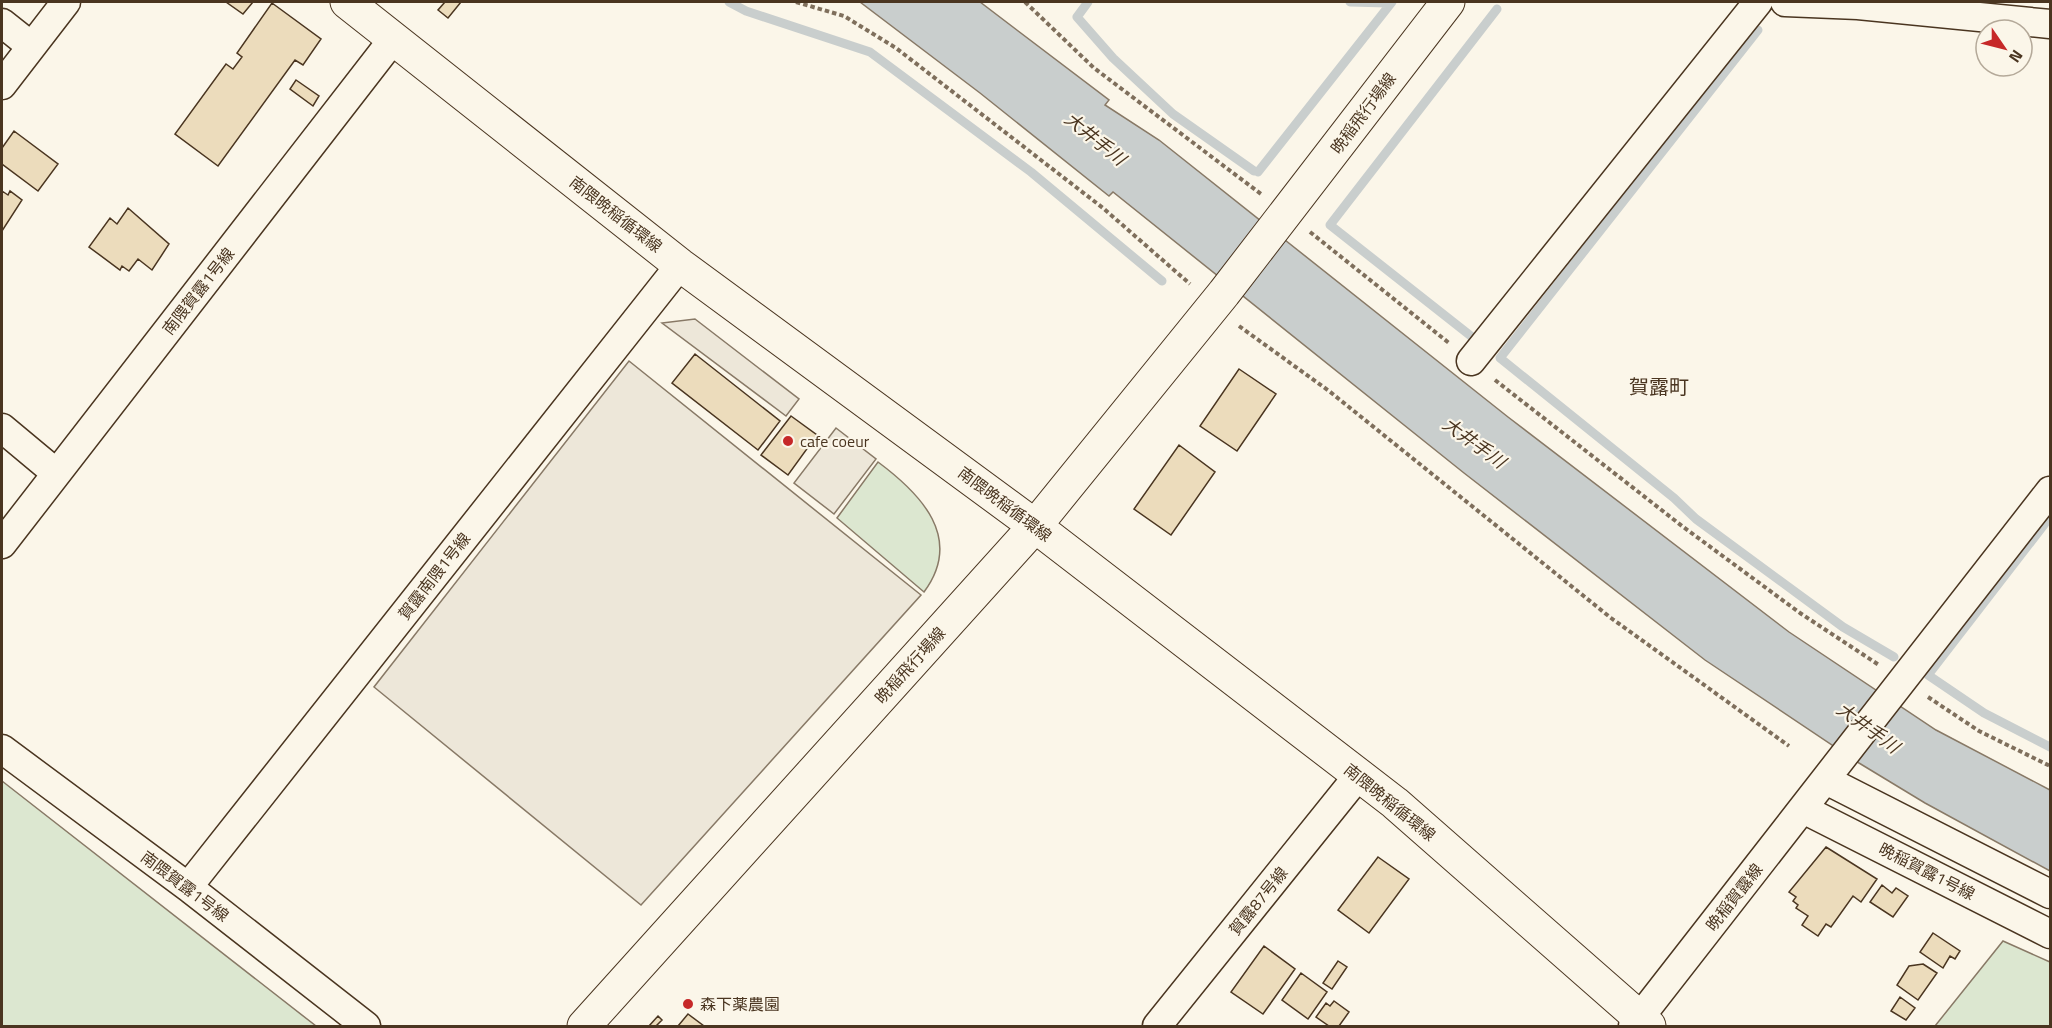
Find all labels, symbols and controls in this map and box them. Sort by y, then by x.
north arrow [1974,18,2034,78]
text: N [2003,45,2029,68]
street label: 晩稲飛行場線 [1325,67,1401,159]
water label: 大井手川 [1059,105,1133,173]
street label: 南隈晩稲循環線 [564,170,668,258]
street label: 南隈賀露1号線 [156,242,240,340]
district label: 賀露町 [1629,371,1689,402]
water label: 大井手川 [1437,411,1513,476]
place label: cafe coeur [800,429,870,453]
marker: cafe coeur [781,434,795,448]
street label: 南隈晩稲循環線 [953,461,1057,547]
street label: 賀露南隈1号線 [392,527,476,625]
street label: 晩稲飛行場線 [869,621,951,709]
water label: 大井手川 [1831,696,1907,761]
street label: 南隈晩稲循環線 [1339,757,1441,847]
street label: 晩稲賀露1号線 [1875,836,1979,906]
street label: 南隈賀露1号線 [136,845,234,927]
street label: 晩稲賀露線 [1700,858,1768,936]
street label: 賀露87号線 [1223,862,1293,940]
place label: 森下薬農園 [700,992,780,1016]
marker: 森下薬農園 [681,997,695,1011]

